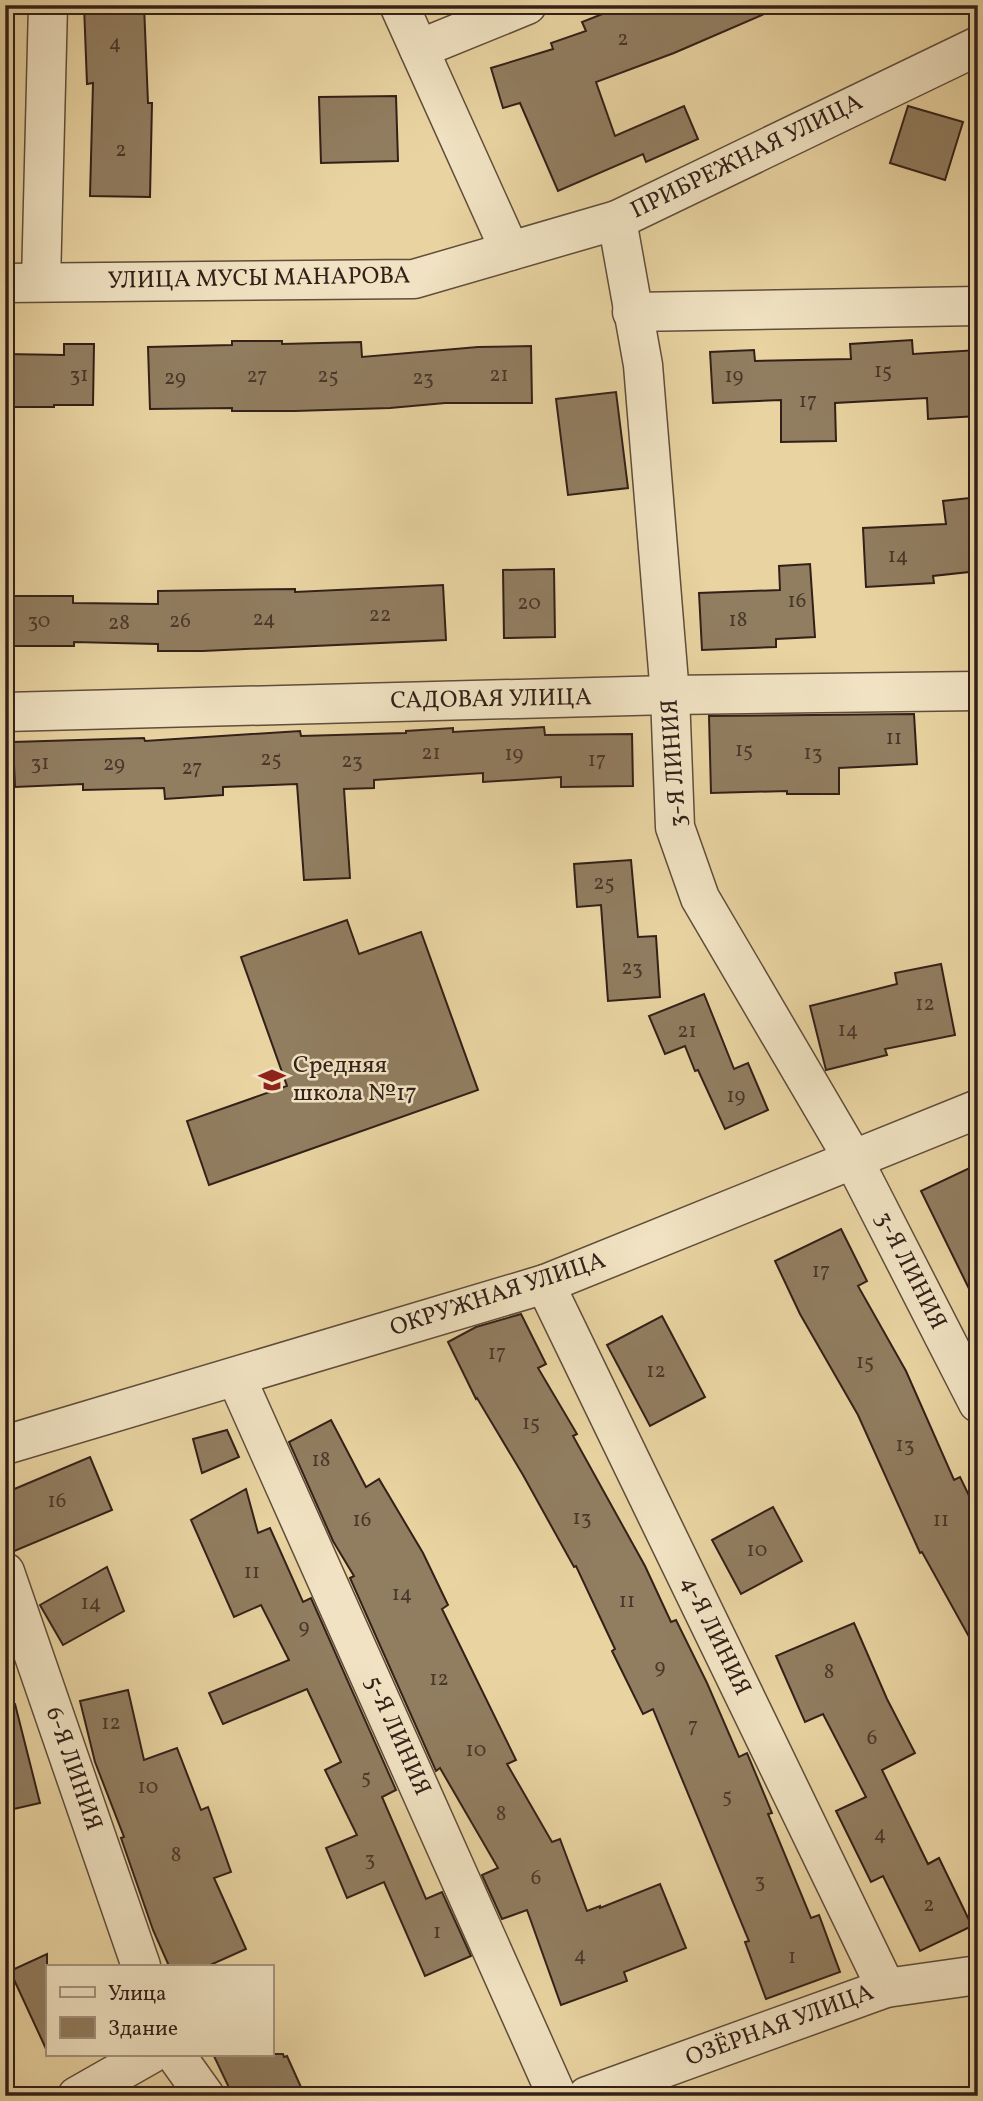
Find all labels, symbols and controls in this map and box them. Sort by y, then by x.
house number: 2 [617,25,629,54]
house number: 4 [109,29,121,58]
street label: ПРИБРЕЖНАЯ УЛИЦА [625,86,869,228]
house number: 2 [115,136,127,165]
street label: УЛИЦА МУСЫ МАНАРОВА [107,259,411,299]
house number: 15 [874,357,892,386]
house number: 31 [70,361,88,390]
house number: 21 [489,361,509,390]
house number: 27 [247,362,267,391]
house number: 25 [317,362,339,391]
house number: 19 [724,362,744,391]
house number: 29 [164,364,186,393]
house number: 23 [412,364,434,393]
house number: 17 [799,387,817,416]
house number: 14 [888,542,908,571]
house number: 16 [788,587,806,616]
house number: 20 [517,589,541,618]
house number: 22 [369,601,391,630]
house number: 24 [252,605,276,634]
house number: 18 [729,606,747,635]
house number: 30 [28,607,50,636]
house number: 26 [169,607,191,636]
house number: 28 [108,609,130,638]
street label: САДОВАЯ УЛИЦА [390,681,592,719]
street label: 3-Я ЛИНИЯ [654,698,696,828]
house number: 11 [886,724,902,753]
house number: 15 [735,736,753,765]
house number: 21 [421,739,441,768]
house number: 13 [804,739,822,768]
house number: 19 [504,740,524,769]
house number: 25 [260,745,282,774]
house number: 17 [588,746,606,775]
house number: 23 [341,747,363,776]
house number: 31 [31,749,49,778]
house number: 29 [103,750,125,779]
house number: 27 [182,754,202,783]
house number: 25 [593,869,615,898]
house number: 23 [621,954,643,983]
house number: 12 [915,990,935,1019]
house number: 14 [838,1016,858,1045]
house number: 21 [677,1017,697,1046]
place label: Средняя школа №17 [293,1049,417,1111]
school or university icon: Средняя школа №17 [257,1065,287,1095]
house number: 19 [726,1082,746,1111]
street label: 3-Я ЛИНИЯ [866,1206,954,1336]
street label: ОКРУЖНАЯ УЛИЦА [386,1244,610,1346]
house number: 17 [812,1257,830,1286]
house number: 17 [488,1339,506,1368]
house number: 15 [856,1348,874,1377]
house number: 12 [646,1357,666,1386]
house number: 15 [522,1409,540,1438]
house number: 13 [896,1431,914,1460]
house number: 18 [312,1446,330,1475]
house number: 16 [48,1487,66,1516]
house number: 13 [573,1504,591,1533]
house number: 16 [353,1506,371,1535]
house number: 11 [933,1506,949,1535]
house number: 10 [747,1536,767,1565]
house number: 11 [244,1558,260,1587]
street label: 4-Я ЛИНИЯ [671,1570,759,1702]
house number: 14 [392,1580,412,1609]
house number: 11 [619,1587,635,1616]
house number: 14 [81,1589,101,1618]
house number: 9 [299,1613,310,1642]
house number: 9 [655,1653,666,1682]
house number: 8 [824,1658,834,1687]
house number: 12 [429,1665,449,1694]
street label: 5-Я ЛИНИЯ [358,1672,436,1800]
street label: 6-Я ЛИНИЯ [36,1702,110,1836]
house number: 12 [101,1709,121,1738]
house number: 7 [688,1712,698,1741]
house number: 6 [867,1724,877,1753]
house number: 10 [466,1736,486,1765]
house number: 5 [361,1764,371,1790]
house number: 10 [138,1773,158,1802]
house number: 5 [722,1782,732,1811]
house number: 8 [496,1800,506,1829]
house number: 4 [874,1820,886,1849]
house number: 8 [171,1841,181,1870]
house number: 3 [365,1845,375,1874]
house number: 6 [531,1864,541,1893]
house number: 3 [755,1867,765,1896]
house number: 2 [923,1891,935,1920]
house number: 1 [433,1918,441,1947]
house number: 4 [574,1941,586,1970]
house number: 1 [788,1943,796,1972]
legend [46,1965,273,2056]
street label: ОЗЁРНАЯ УЛИЦА [681,1976,879,2076]
text: Улица [108,1980,166,2009]
text: Здание [108,2015,178,2044]

